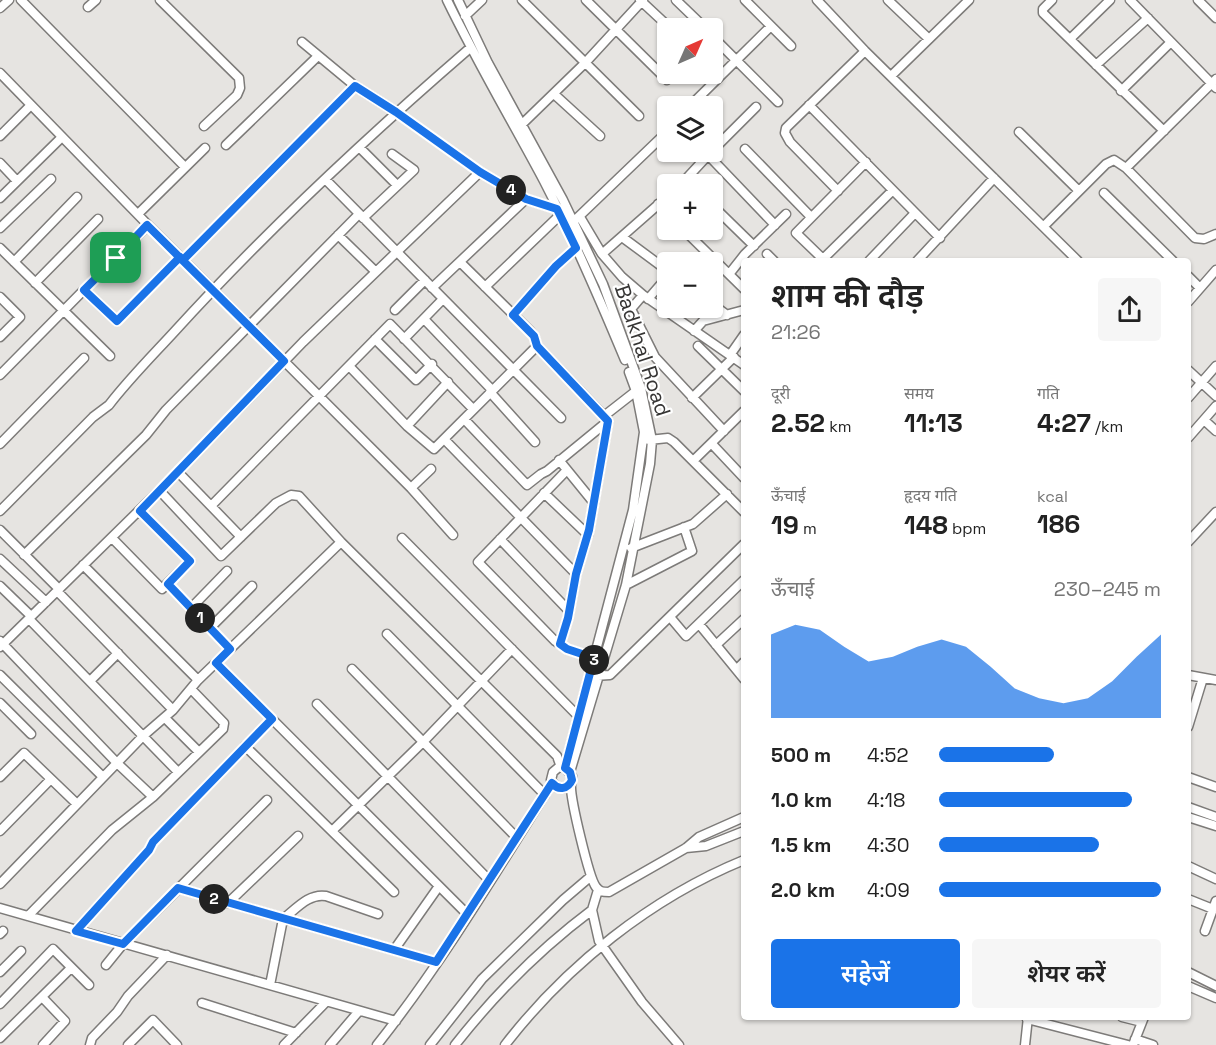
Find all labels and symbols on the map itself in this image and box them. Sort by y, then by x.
north arrow [657,18,723,84]
pin: 4 [496,175,526,205]
pin [90,232,141,283]
street label: Badkhal Road [609,280,677,420]
pin: 1 [185,603,215,633]
pin: 3 [579,645,609,675]
pin: 2 [199,884,229,914]

